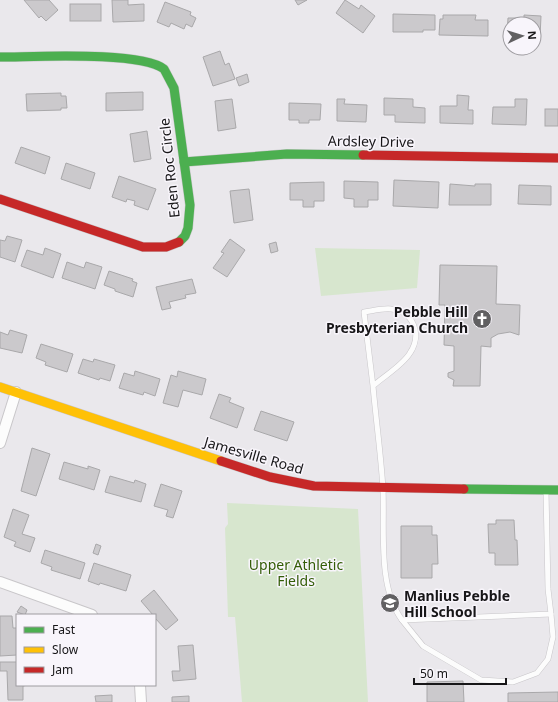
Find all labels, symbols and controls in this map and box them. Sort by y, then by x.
north arrow [502,16,542,56]
text: N [525,30,540,40]
street label: Eden Roc Circle [154,117,184,219]
street label: Ardsley Drive [328,131,414,151]
place label: Pebble Hill Presbyterian Church [326,302,468,337]
church icon: Pebble Hill Presbyterian Church [471,308,493,330]
street label: Jamesville Road [200,431,306,478]
park label: Upper Athletic Fields [249,555,343,590]
place label: Manlius Pebble Hill School [404,586,510,621]
school or university icon: Manlius Pebble Hill School [379,592,401,614]
legend [16,614,156,686]
text: Fast [52,621,76,638]
text: Slow [52,641,79,658]
scale bar [414,660,506,686]
text: Jam [51,661,73,678]
text: 50 m [420,665,448,682]

